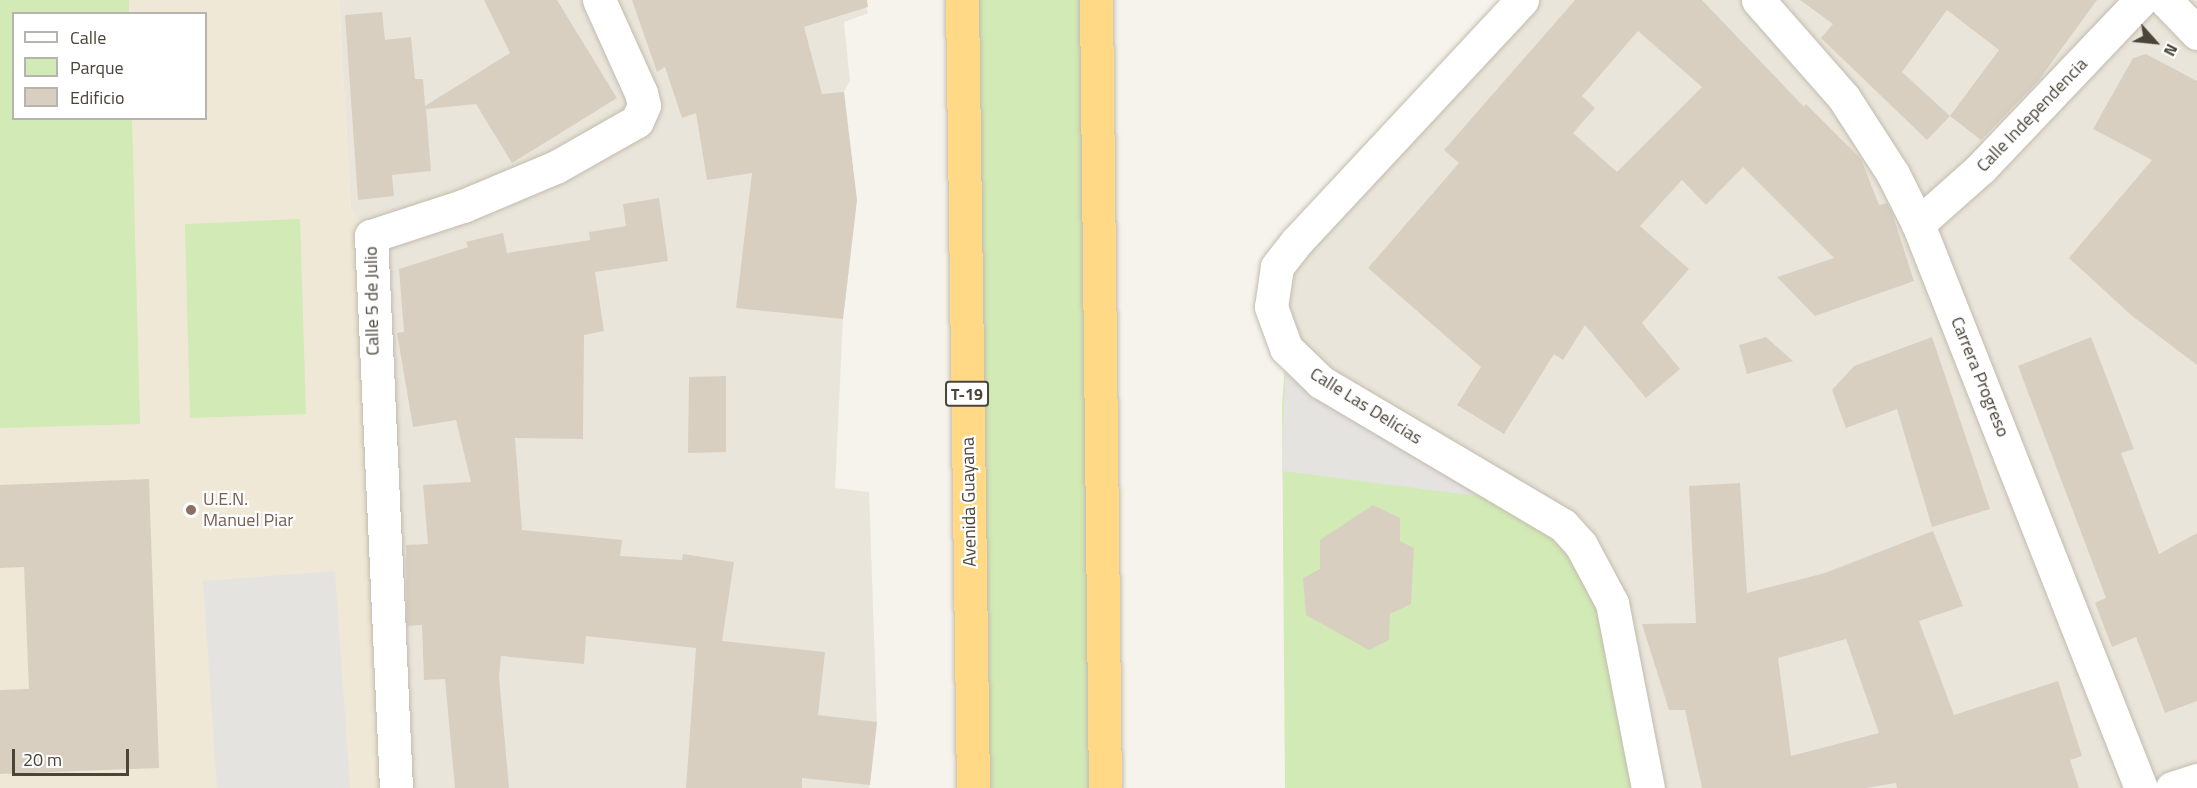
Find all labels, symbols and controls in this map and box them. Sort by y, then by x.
legend [12,12,207,120]
north arrow [2125,12,2185,72]
text: Calle [70,24,106,51]
text: N [2158,40,2184,61]
street label: Calle Independencia [1972,53,2092,177]
text: Parque [70,54,124,81]
text: Edificio [70,84,124,111]
street label: Calle 5 de Julio [360,246,384,356]
street label: Carrera Progreso [1946,314,2014,440]
street label: Calle Las Delicias [1306,363,1426,449]
road number: T-19 [944,381,990,407]
street label: Avenida Guayana [957,437,981,567]
place label: U.E.N. Manuel Piar [203,489,293,532]
marker: U.E.N. Manuel Piar [184,503,198,517]
scale bar [15,737,132,775]
text: 20 m [23,746,62,773]

